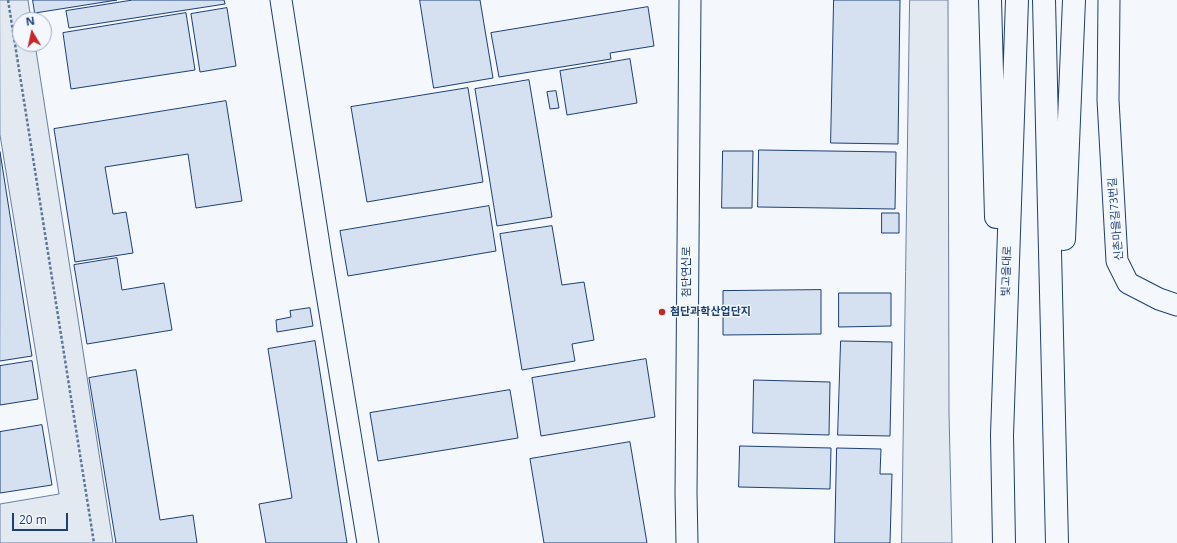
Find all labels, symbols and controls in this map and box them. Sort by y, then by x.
north arrow [12,12,52,52]
text: N [25,13,36,29]
street label: 신촌마을길73번길 [1106,177,1126,261]
street label: 빛고을대로 [1000,245,1014,297]
street label: 첨단연신로 [680,247,694,297]
place label: 첨단과학산업단지 [670,305,751,319]
marker: 첨단과학산업단지 [657,307,667,317]
scale bar [14,505,70,531]
text: 20 m [19,511,47,528]

